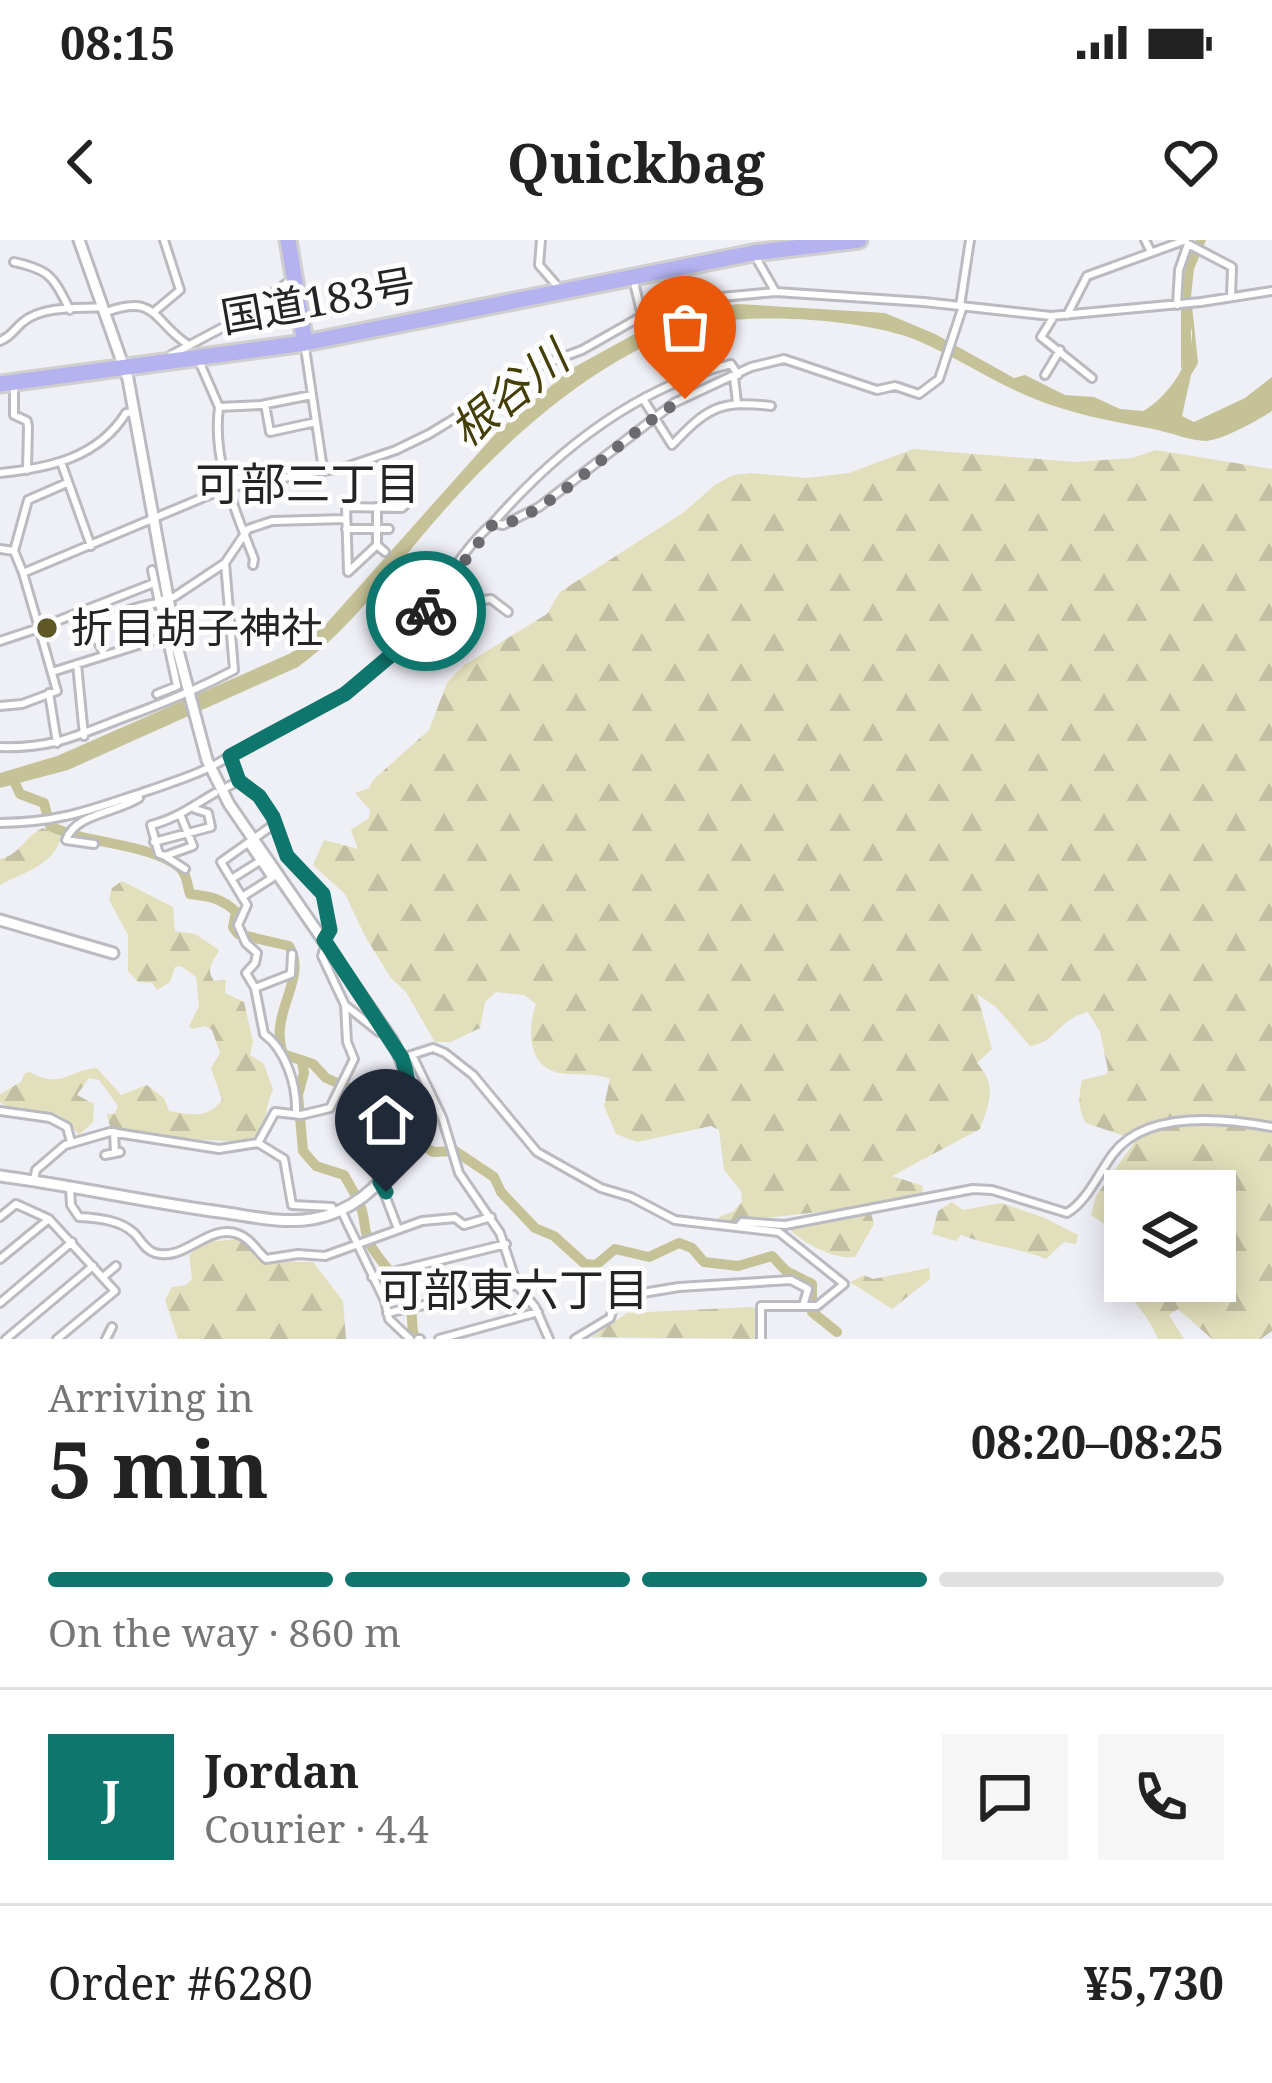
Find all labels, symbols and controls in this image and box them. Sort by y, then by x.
text: 08:15 [60,12,175,73]
text: Quickbag [507,125,765,199]
icon: back [48,129,114,195]
icon: heart [1158,129,1224,195]
street label: 国道183号 [216,254,419,345]
pin [634,276,736,399]
icon: bag [652,294,718,360]
water label: 根谷川 [436,324,583,459]
district label: 可部三丁目 [195,452,421,513]
courier [366,551,486,671]
icon: bike [393,578,459,644]
place label: 折目胡子神社 [71,598,323,655]
marker: 折目胡子神社 [34,615,60,641]
pin [335,1069,437,1192]
icon: home [353,1087,419,1153]
map controls [1104,1170,1236,1302]
button: layers [1104,1170,1236,1302]
district label: 可部東六丁目 [379,1258,649,1319]
text: Arriving in [48,1370,254,1423]
text: 08:20–08:25 [971,1411,1224,1472]
text: 5 min [48,1415,269,1521]
text: On the way · 860 m [48,1605,401,1658]
button: chat [942,1734,1068,1860]
button: phone [1098,1734,1224,1860]
text: Jordan [204,1740,359,1801]
text: J [102,1766,120,1827]
text: Courier · 4.4 [204,1801,429,1854]
text: Order #6280 [48,1952,313,2013]
text: ¥5,730 [1084,1952,1224,2013]

